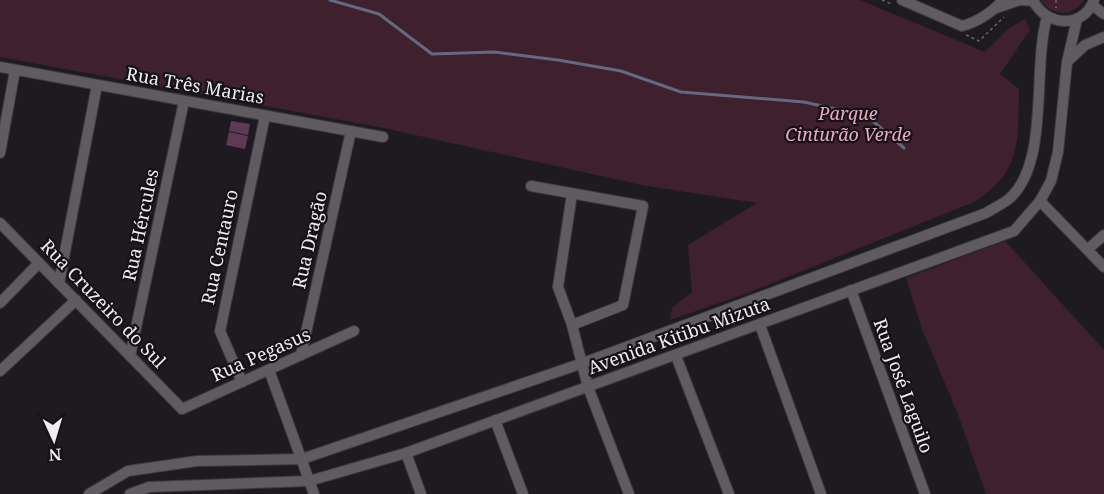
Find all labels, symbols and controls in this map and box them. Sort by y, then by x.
street label: Rua Três Marias [124,61,266,109]
park label: Parque Cinturão Verde [785,101,911,146]
street label: Rua Hércules [116,167,164,283]
street label: Rua Centauro [195,187,243,307]
street label: Rua Dragão [286,189,332,291]
street label: Rua Cruzeiro do Sul [36,234,172,373]
street label: Avenida Kitibu Mizuta [584,291,773,379]
street label: Rua José Laguilo [868,315,939,456]
street label: Rua Pegasus [207,322,314,387]
north arrow [24,410,84,470]
text: N [48,444,62,466]

